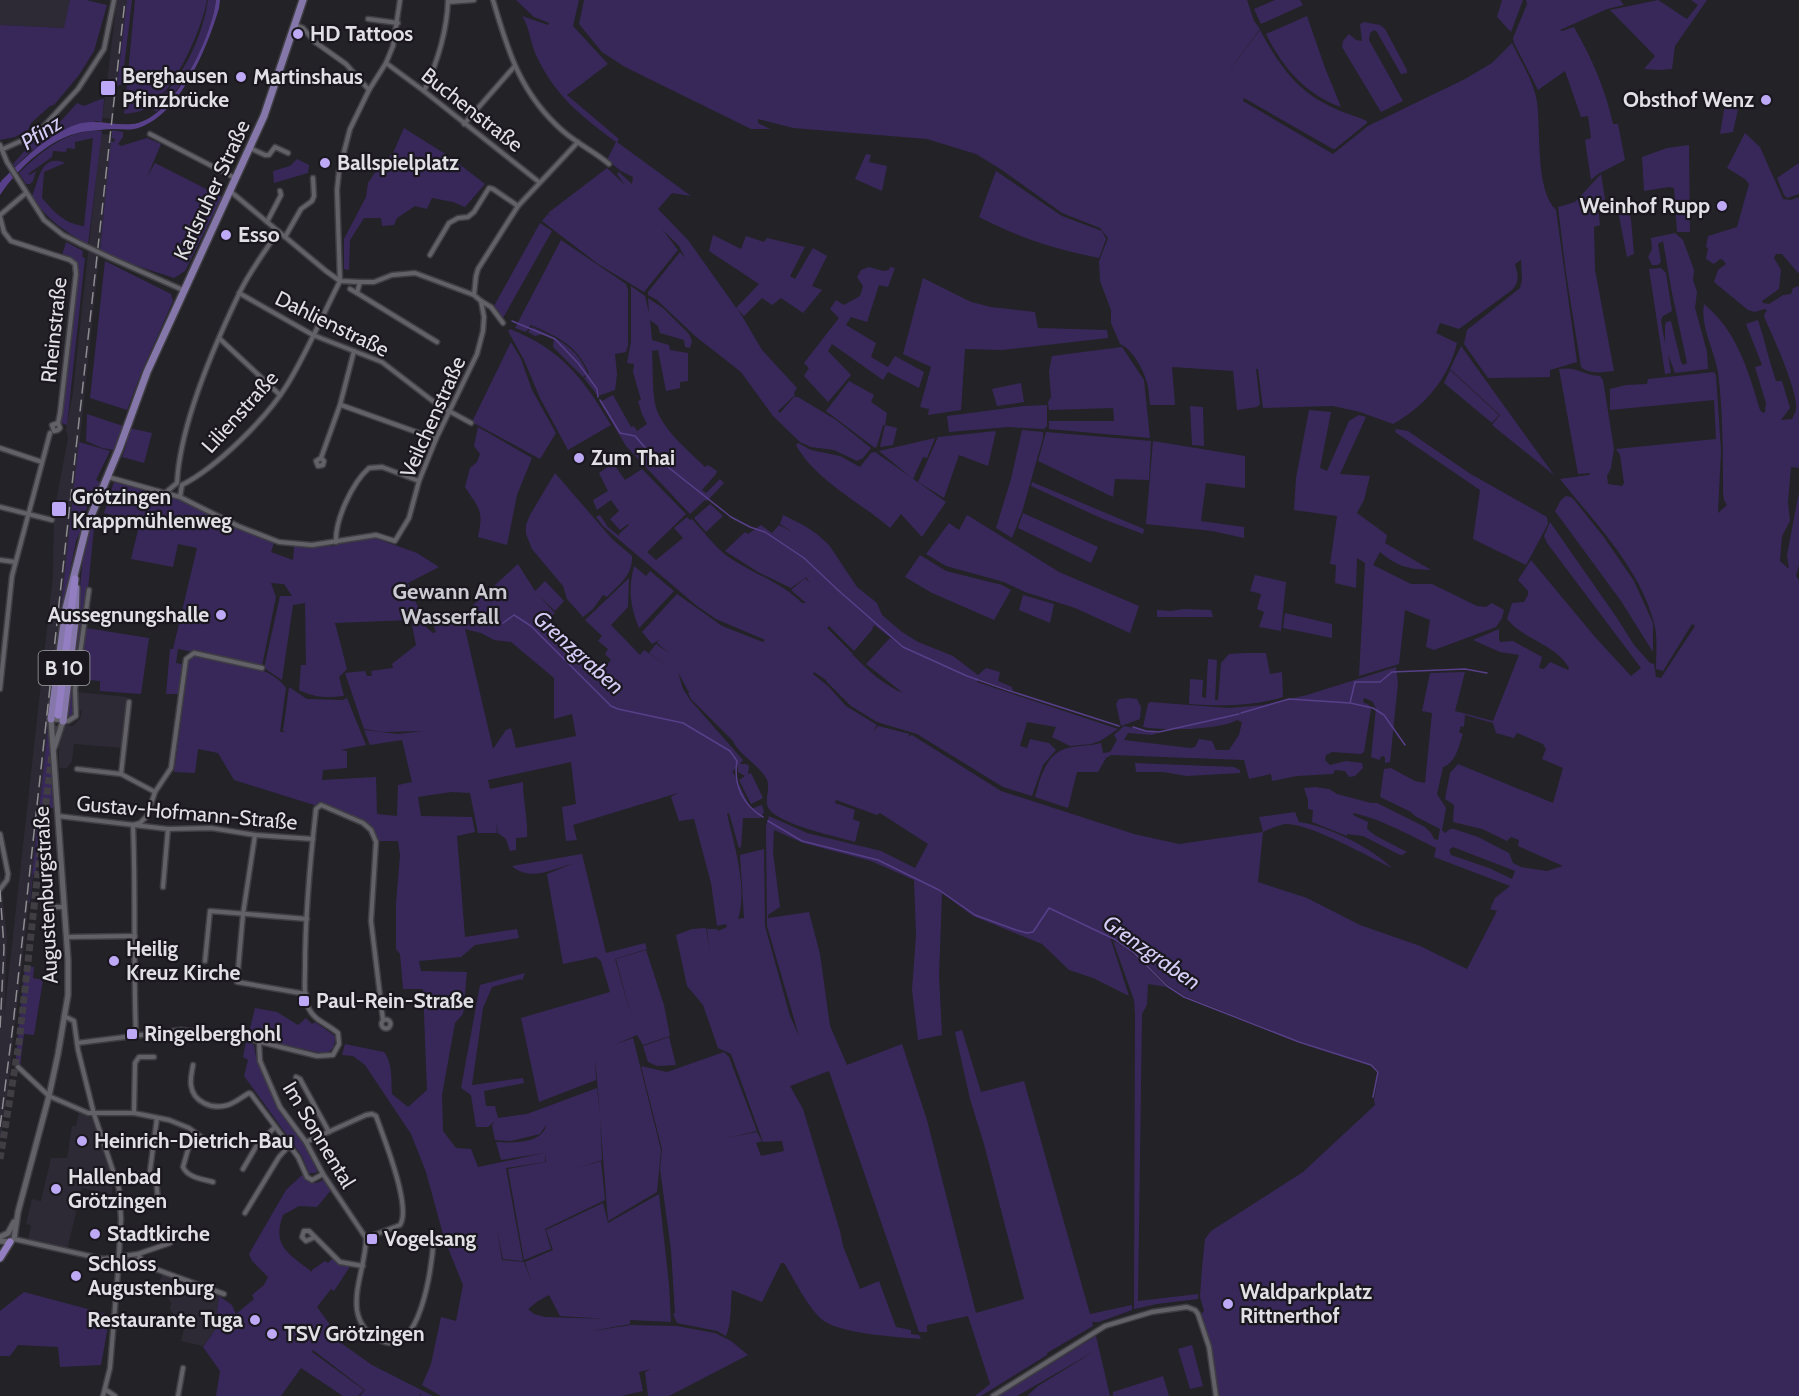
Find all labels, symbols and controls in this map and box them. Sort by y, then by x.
place label: HD Tattoos [310,21,413,46]
marker: HD Tattoos [291,27,305,41]
street label: Buchenstraße [417,62,528,157]
place label: Berghausen Pfinzbrücke [122,63,229,112]
place label: Martinshaus [253,64,363,89]
marker: Martinshaus [234,70,248,84]
marker: Berghausen Pfinzbrücke [99,79,117,97]
place label: Obsthof Wenz [1623,87,1754,112]
marker: Obsthof Wenz [1759,93,1773,107]
water label: Pfinz [15,109,68,156]
street label: Karlsruher Straße [168,116,255,264]
place label: Ballspielplatz [337,150,459,175]
marker: Ballspielplatz [318,156,332,170]
place label: Weinhof Rupp [1579,193,1710,218]
marker: Weinhof Rupp [1715,199,1729,213]
place label: Esso [238,222,280,247]
marker: Esso [219,228,233,242]
street label: Rheinstraße [36,276,71,384]
street label: Dahlienstraße [271,285,393,362]
street label: Veilchenstraße [395,352,471,481]
street label: Lilienstraße [196,365,283,458]
place label: Zum Thai [591,445,675,470]
marker: Zum Thai [572,451,586,465]
place label: Grötzingen Krappmühlenweg [72,484,232,533]
marker: Grötzingen Krappmühlenweg [50,500,68,518]
district label: Gewann Am Wasserfall [393,578,507,630]
place label: Aussegnungshalle [48,602,209,627]
water label: Grenzgraben [528,605,629,700]
marker: Aussegnungshalle [214,608,228,622]
road number: B 10 [38,651,90,685]
street label: Gustav-Hofmann-Straße [76,790,299,835]
street label: Augustenburgstraße [28,805,63,985]
water label: Grenzgraben [1098,909,1206,996]
place label: Heilig Kreuz Kirche [126,936,241,985]
marker: Heilig Kreuz Kirche [107,954,121,968]
place label: Paul-Rein-Straße [316,988,474,1013]
marker: Paul-Rein-Straße [297,994,311,1008]
place label: Ringelberghohl [144,1021,282,1046]
marker: Ringelberghohl [125,1027,139,1041]
street label: Im Sonnental [278,1077,361,1193]
place label: Heinrich-Dietrich-Bau [94,1128,293,1153]
marker: Heinrich-Dietrich-Bau [75,1134,89,1148]
place label: Hallenbad Grötzingen [68,1164,167,1213]
marker: Hallenbad Grötzingen [49,1182,63,1196]
place label: Stadtkirche [107,1221,210,1246]
place label: Vogelsang [384,1226,477,1251]
marker: Stadtkirche [88,1227,102,1241]
marker: Vogelsang [365,1232,379,1246]
place label: Schloss Augustenburg [88,1251,214,1300]
marker: Schloss Augustenburg [69,1269,83,1283]
place label: Waldparkplatz Rittnerthof [1240,1279,1372,1328]
marker: Waldparkplatz Rittnerthof [1221,1297,1235,1311]
place label: Restaurante Tuga [87,1307,244,1332]
marker: Restaurante Tuga [248,1313,262,1327]
place label: TSV Grötzingen [284,1321,425,1346]
marker: TSV Grötzingen [265,1327,279,1341]

